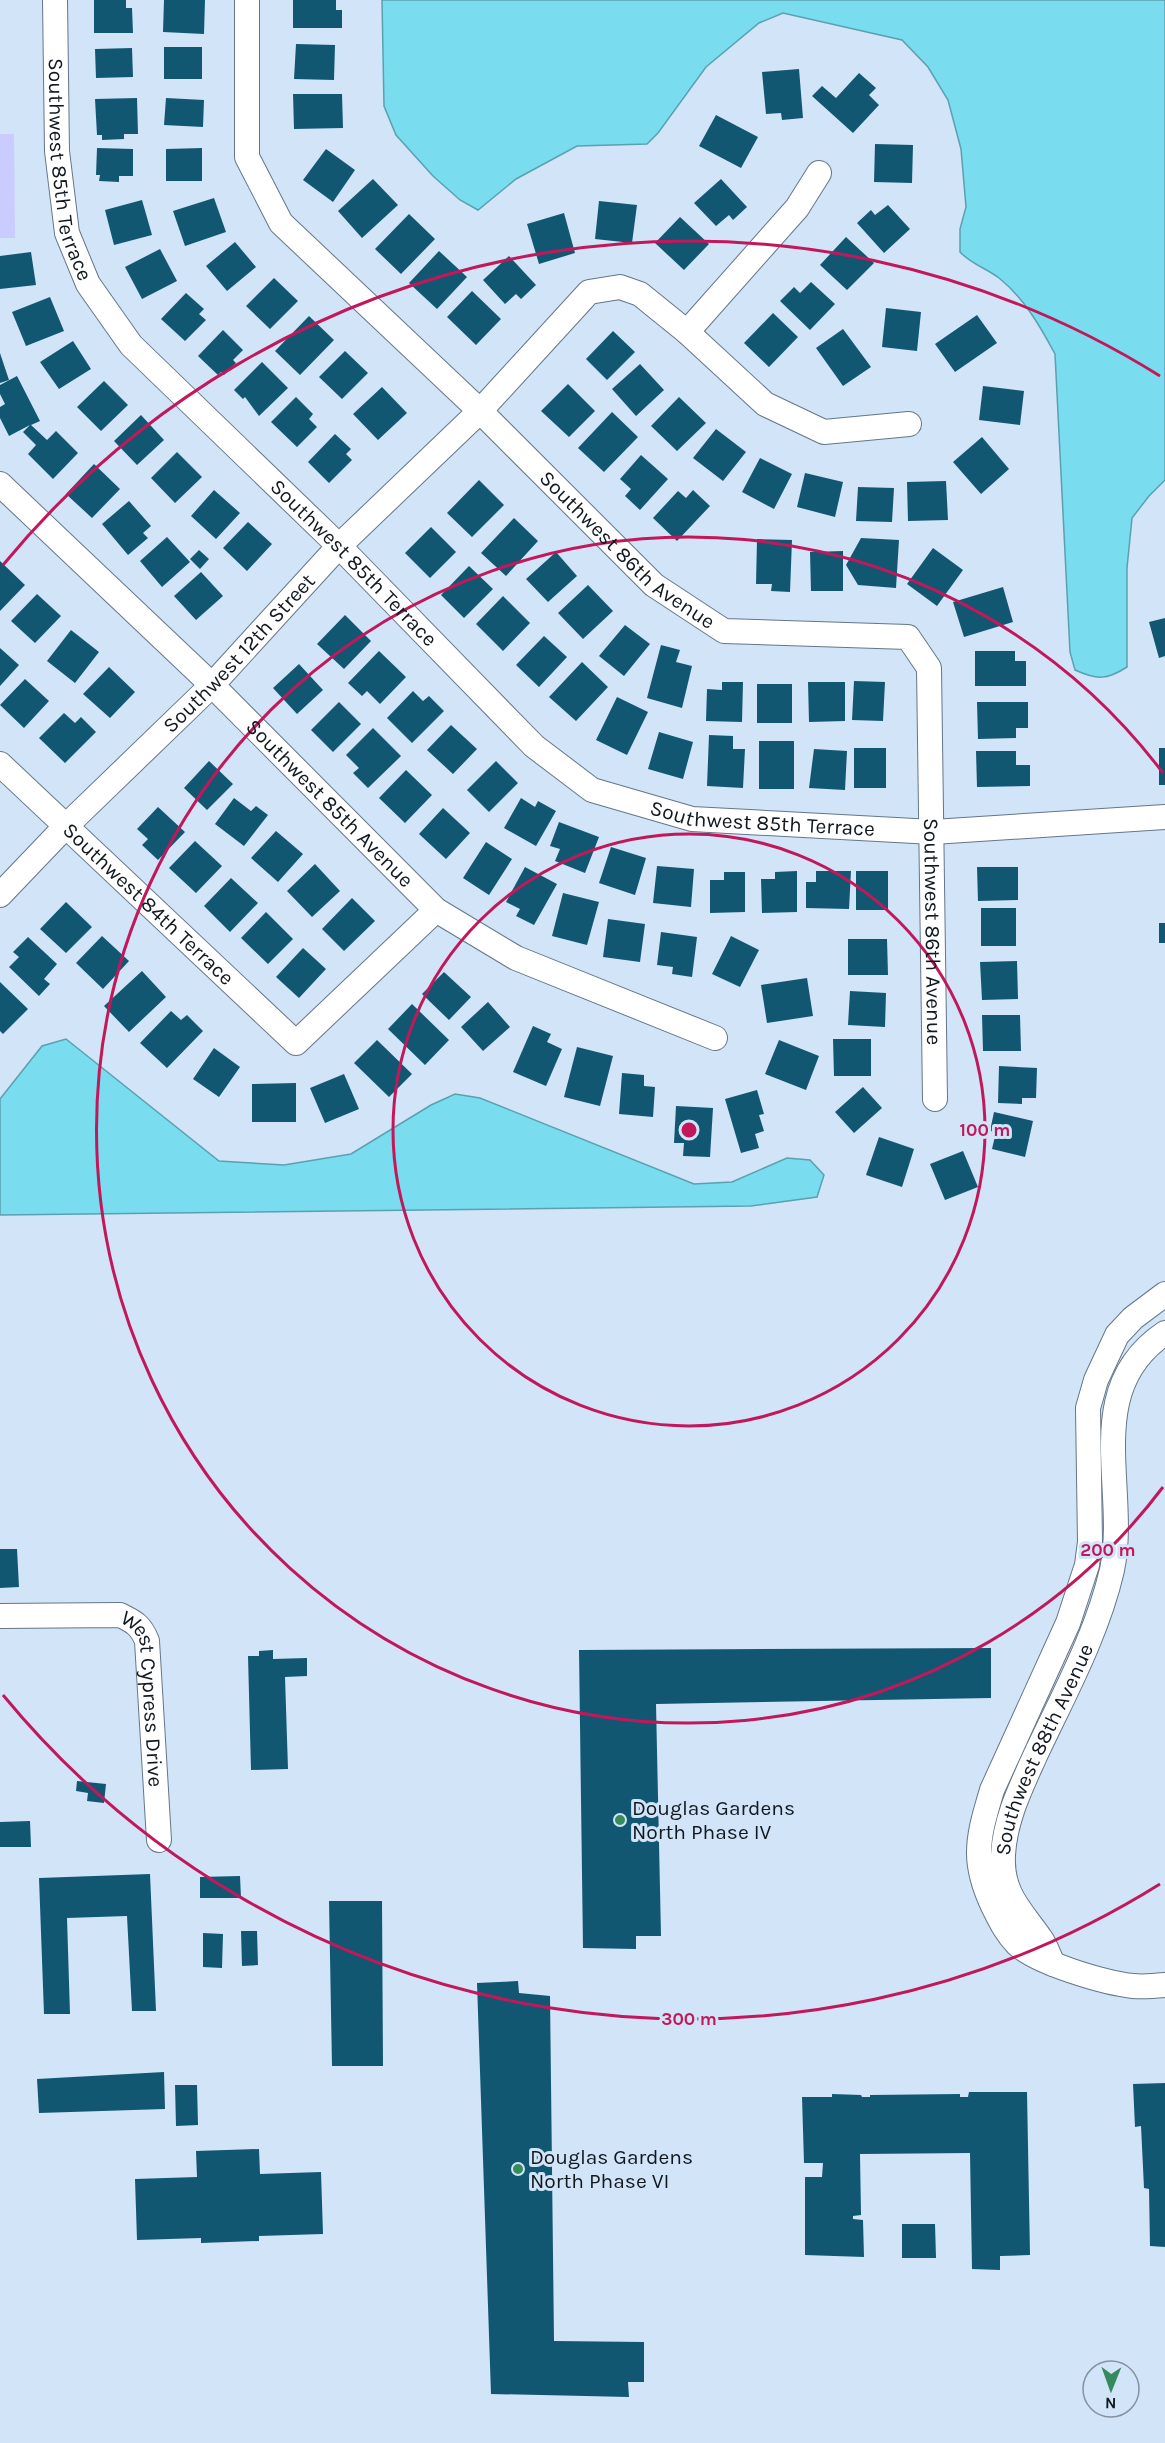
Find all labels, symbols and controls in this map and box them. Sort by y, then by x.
street label: Southwest 85th Terrace [44,58,97,284]
street label: Southwest 86th Avenue [535,466,720,634]
street label: Southwest 85th Terrace [265,474,442,651]
street label: Southwest 12th Street [158,569,320,738]
street label: Southwest 85th Avenue [241,714,418,892]
street label: Southwest 85th Terrace [647,796,875,841]
street label: Southwest 84th Terrace [58,818,239,990]
street label: Southwest 86th Avenue [919,818,946,1045]
text: 100 m [960,1119,1010,1141]
centre of rings [679,1120,699,1140]
text: 200 m [1080,1539,1136,1561]
street label: West Cypress Drive [117,1605,168,1788]
street label: Southwest 88th Avenue [991,1640,1098,1857]
place label: Douglas Gardens North Phase IV [632,1796,795,1844]
marker: Douglas Gardens North Phase IV [613,1813,627,1827]
text: 300 m [661,2008,717,2030]
place label: Douglas Gardens North Phase VI [530,2145,693,2193]
marker: Douglas Gardens North Phase VI [511,2162,525,2176]
north arrow [1081,2359,1141,2419]
text: N [1105,2394,1117,2413]

